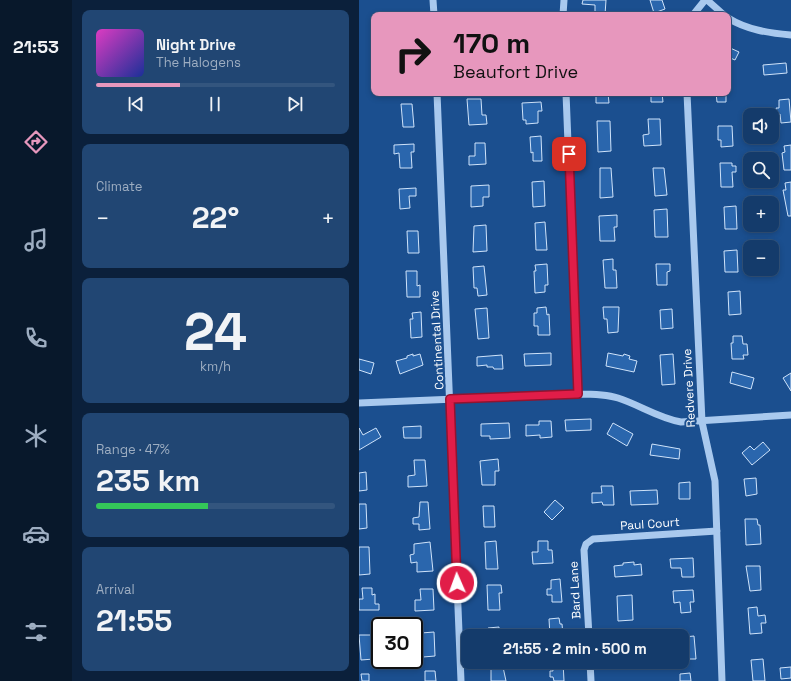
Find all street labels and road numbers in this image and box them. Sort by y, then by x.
street label: Continental Drive [426,290,448,390]
street label: Redvere Drive [679,348,699,428]
street label: Paul Court [620,514,680,534]
street label: Bard Lane [565,561,585,619]

